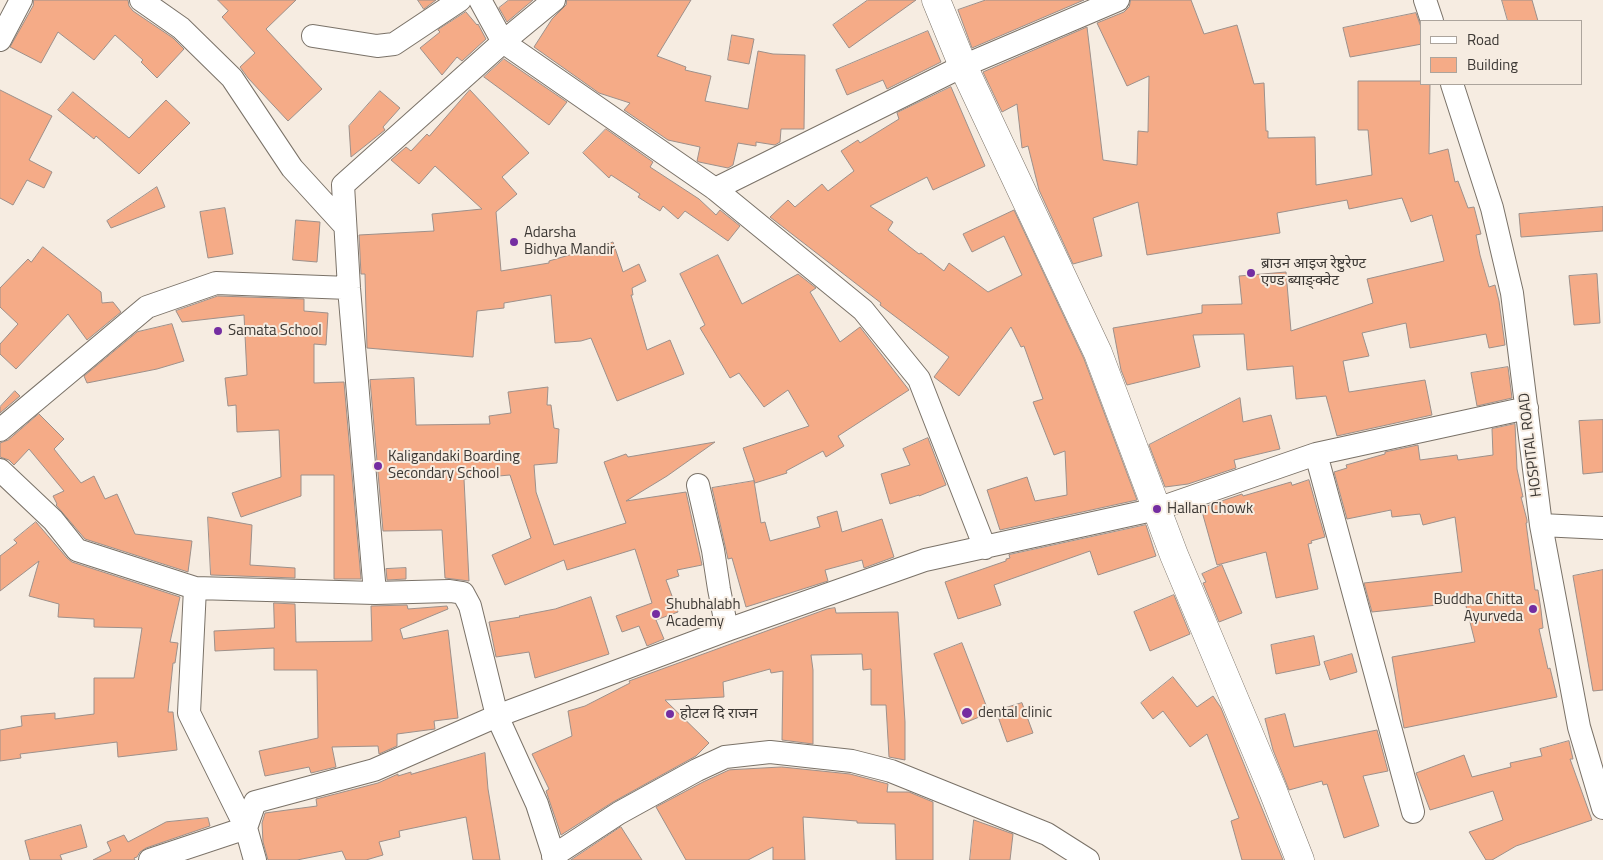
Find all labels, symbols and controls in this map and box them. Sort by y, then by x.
legend [1420,20,1583,85]
text: Road [1467,28,1499,51]
text: Building [1467,53,1518,76]
place label: Adarsha Bidhya Mandir [524,224,615,259]
marker: Adarsha Bidhya Mandir [508,236,520,248]
place label: ब्राउन आइज रेष्टुरेण्ट एण्ड ब्याङ्क्वेट [1261,255,1366,290]
marker: ब्राउन आइज रेष्टुरेण्ट एण्ड ब्याङ्क्वेट [1245,267,1257,279]
place label: Samata School [228,322,322,340]
marker: Samata School [212,325,224,337]
street label: HOSPITAL ROAD [1516,392,1546,498]
place label: Kaligandaki Boarding Secondary School [388,448,520,483]
marker: Kaligandaki Boarding Secondary School [372,460,384,472]
place label: Hallan Chowk [1167,500,1253,518]
marker: Hallan Chowk [1151,503,1163,515]
place label: Buddha Chitta Ayurveda [1434,591,1523,626]
place label: Shubhalabh Academy [666,596,741,631]
marker: Buddha Chitta Ayurveda [1527,603,1539,615]
marker: Shubhalabh Academy [650,608,662,620]
place label: dental clinic [978,704,1052,722]
place label: होटल दि राजन [680,705,758,723]
marker: dental clinic [960,706,974,720]
marker: होटल दि राजन [664,708,676,720]

